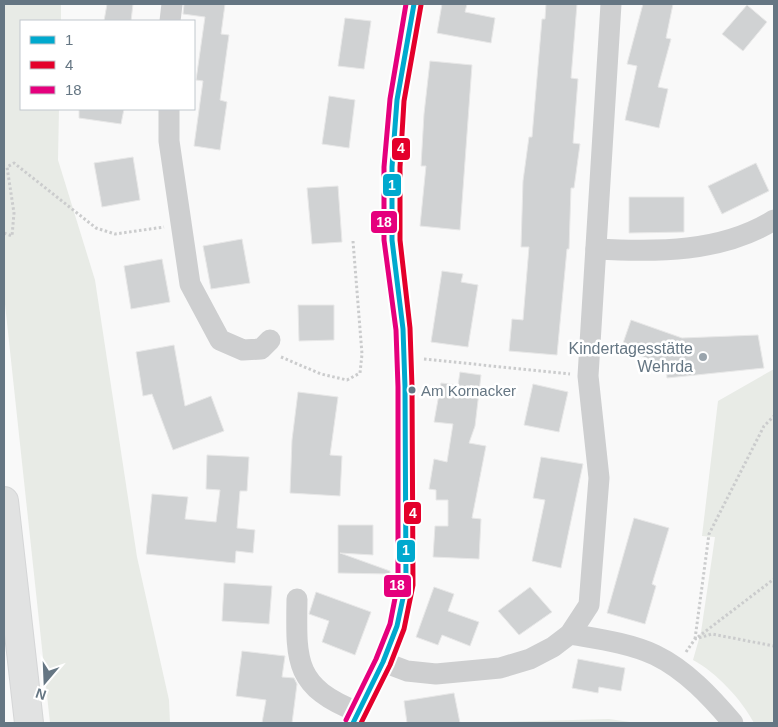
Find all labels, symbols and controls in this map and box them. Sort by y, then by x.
legend [20,20,195,110]
text: 1 [65,31,73,48]
text: 4 [65,56,73,73]
text: 18 [65,81,82,98]
line badge: 4 [391,137,411,161]
text: 4 [397,140,405,156]
line badge: 1 [382,173,402,197]
text: 1 [388,177,396,193]
line badge: 18 [370,210,398,234]
text: 18 [376,214,392,230]
place label: Kindertagesstätte Wehrda [568,340,693,375]
marker: Kindertagesstätte Wehrda [697,351,709,363]
place label: Am Kornacker [421,382,516,399]
marker: Am Kornacker [407,385,417,395]
line badge: 4 [403,501,422,525]
text: 4 [409,505,417,521]
line badge: 1 [396,539,416,563]
text: 1 [402,542,410,558]
line badge: 18 [383,574,412,598]
text: 18 [389,577,405,593]
north arrow [20,657,70,707]
text: N [33,685,48,704]

